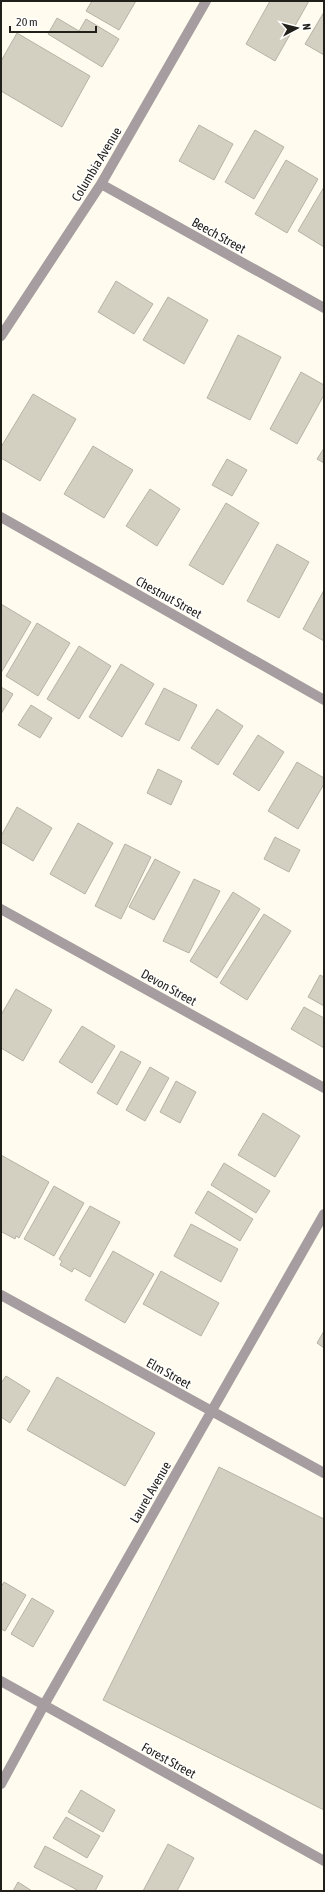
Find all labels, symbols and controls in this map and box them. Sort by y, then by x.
scale bar [10,8,96,34]
north arrow [277,8,317,48]
text: 20 m [16,15,38,29]
text: N [301,23,313,31]
street label: Columbia Avenue [68,124,125,204]
street label: Beech Street [189,215,249,256]
street label: Chestnut Street [133,573,205,622]
street label: Devon Street [138,966,199,1009]
street label: Elm Street [144,1355,194,1392]
street label: Laurel Avenue [127,1459,174,1526]
street label: Forest Street [139,1739,199,1782]

